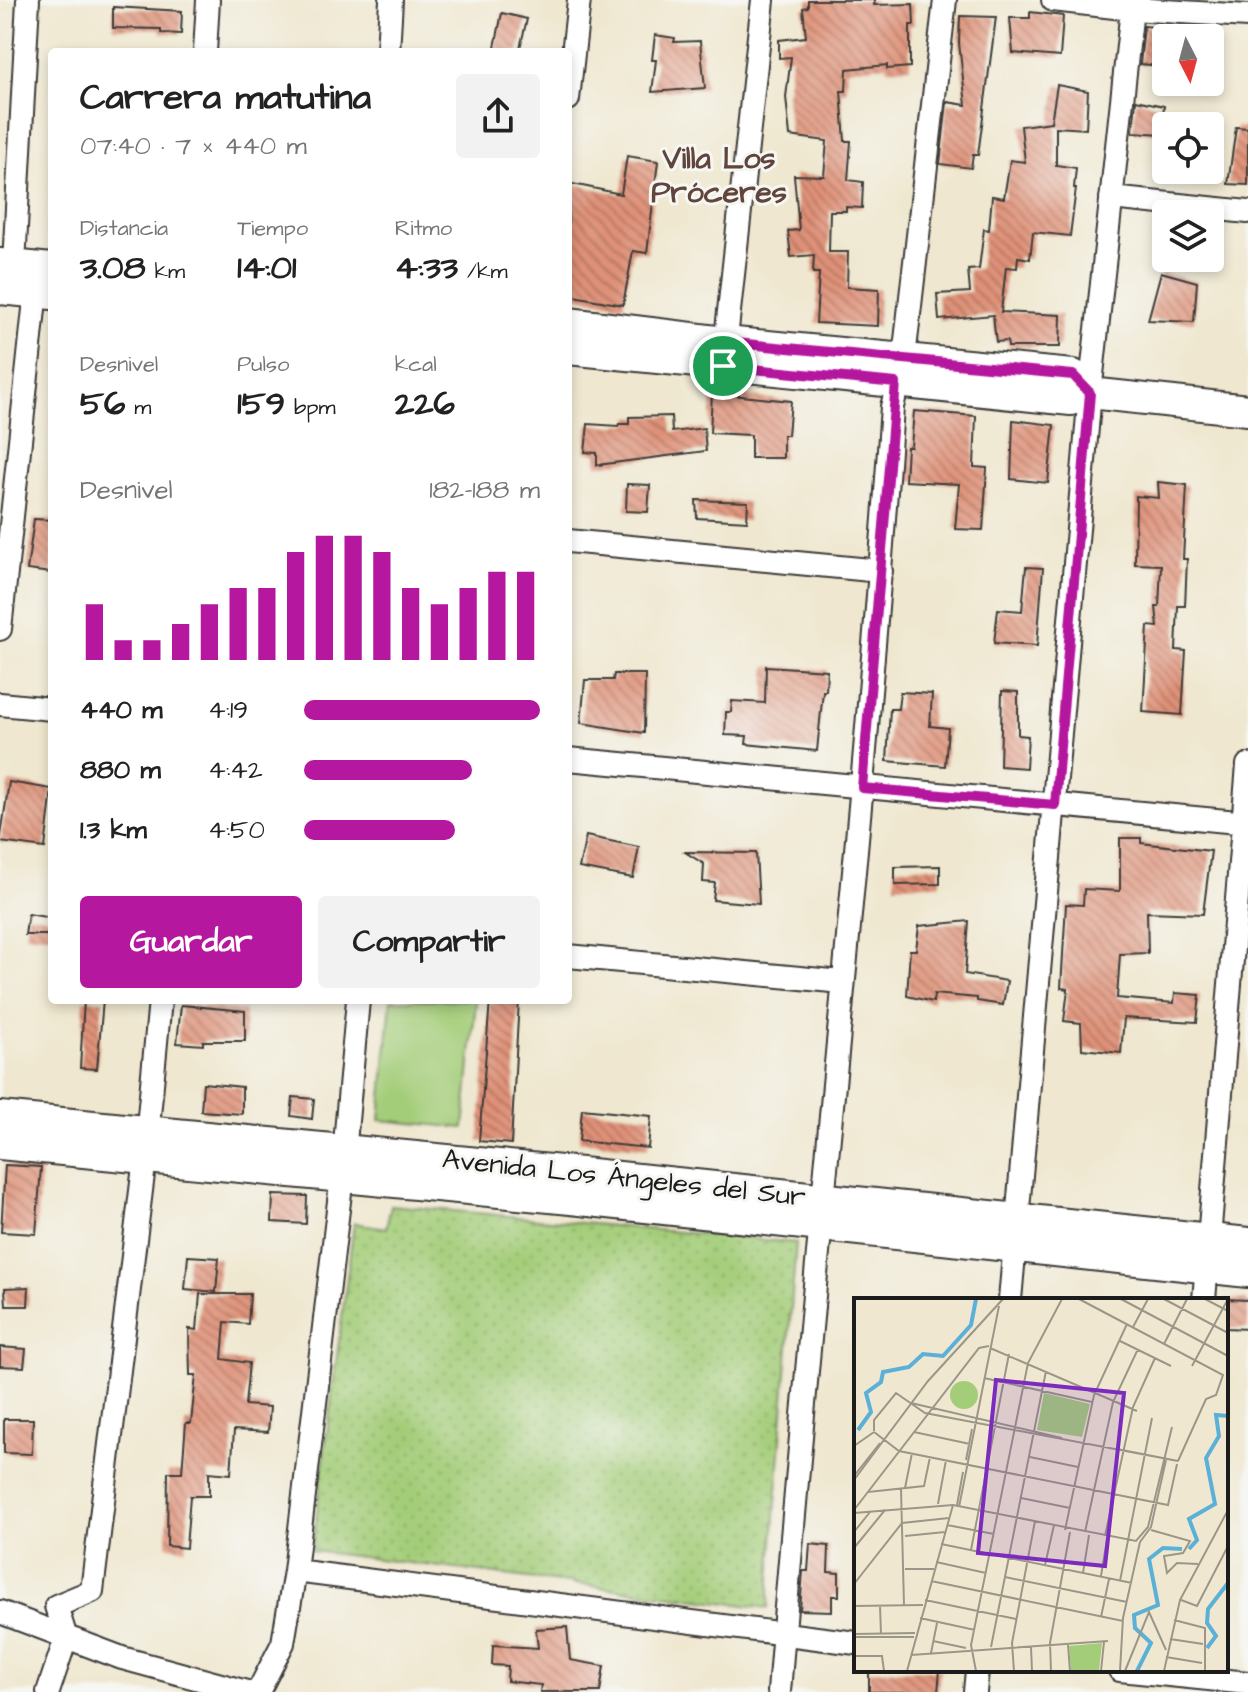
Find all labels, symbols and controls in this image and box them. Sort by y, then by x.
north arrow [1152,24,1224,96]
map controls [1152,24,1224,272]
text: Carrera matutina [80,72,371,123]
button: share [456,74,540,158]
button: locate [1152,112,1224,184]
text: 07:40 · 7 × 440 m [80,128,307,164]
district label: Villa Los Próceres [651,138,787,214]
button: layers [1152,200,1224,272]
text: Distancia [80,213,168,244]
text: Tiempo [237,213,308,244]
text: Ritmo [395,213,452,244]
text: 3.08 [80,244,146,292]
text: 14:01 [237,244,296,292]
text: 4:33 [395,244,458,292]
text: km [146,256,185,287]
text: /km [458,256,508,287]
pin [689,332,757,400]
icon: arrive [701,344,745,388]
text: Desnivel [80,349,158,380]
text: Pulso [237,349,289,380]
text: kcal [395,349,437,380]
text: 56 [80,380,125,428]
text: 159 [237,380,285,428]
text: 226 [395,380,455,428]
text: m [125,392,151,423]
text: bpm [285,392,336,423]
text: Desnivel [80,472,173,508]
text: 182–188 m [429,472,540,508]
text: 440 m [80,692,162,728]
text: 4:19 [208,692,248,728]
text: 880 m [80,752,161,788]
text: 4:42 [208,752,263,788]
text: 1.3 km [80,812,147,848]
text: 4:50 [208,812,265,848]
button: Guardar [80,896,302,988]
button: Compartir [318,896,540,988]
street label: Avenida Los Ángeles del Sur [440,1140,808,1217]
inset map [854,1298,1228,1672]

